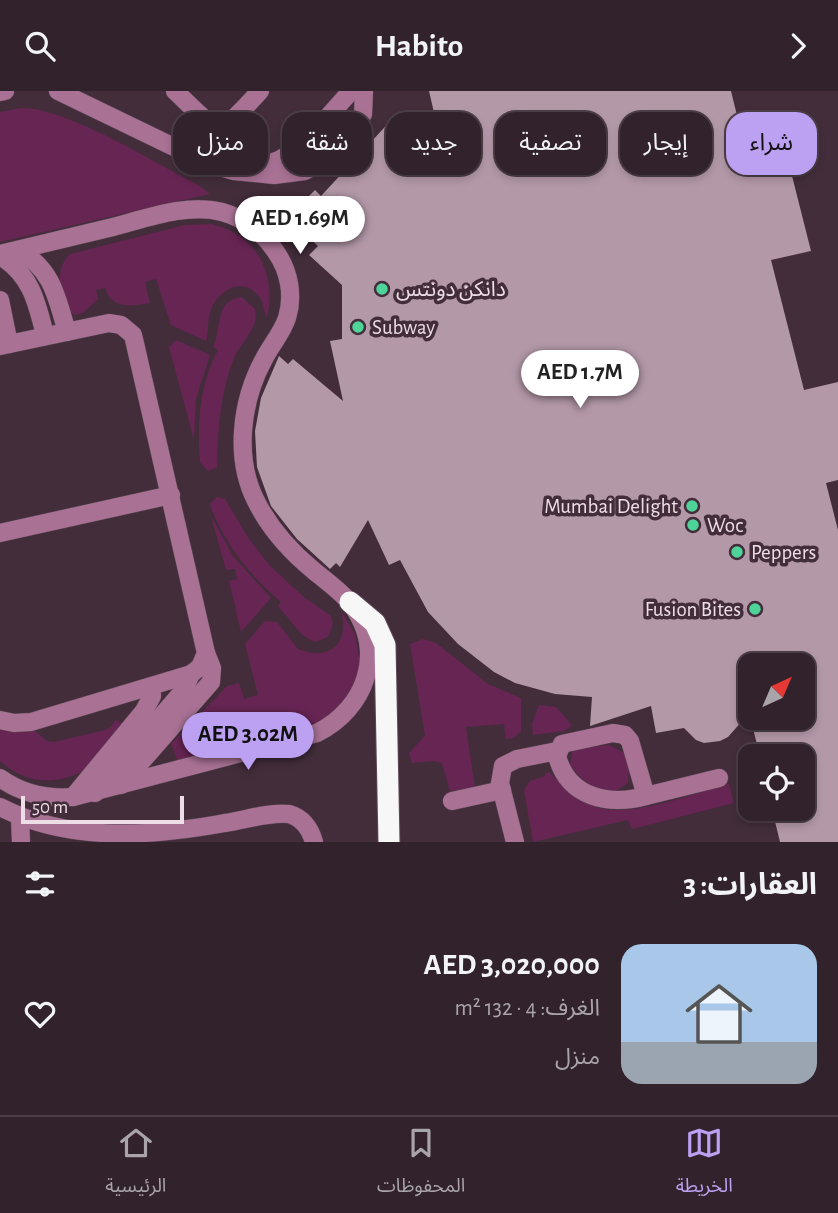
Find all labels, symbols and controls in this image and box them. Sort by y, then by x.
icon: search [21,27,59,65]
icon: forward [779,27,817,65]
text: Habito [375,30,463,62]
chip: منزل [173,112,268,175]
chip: شقة [282,112,372,175]
chip: جديد [386,112,481,175]
chip: تصفية [495,112,606,175]
chip: إيجار [620,112,712,175]
chip: شراء [726,112,817,175]
pin: AED 1.69M [220,197,380,256]
text: AED 1.69M [251,207,349,230]
place label: دانكن دونتس [396,279,506,301]
marker: دانكن دونتس [374,281,390,297]
place label: Subway [372,317,435,338]
marker: Subway [350,319,366,335]
pin: AED 1.7M [508,351,652,410]
text: AED 1.7M [537,361,623,384]
place label: Mumbai Delight [544,496,678,517]
marker: Mumbai Delight [684,498,700,514]
place label: Woc [707,515,743,536]
marker: Woc [685,517,701,533]
place label: Peppers [751,542,816,563]
marker: Peppers [729,544,745,560]
place label: Fusion Bites [645,599,741,620]
marker: Fusion Bites [747,601,763,617]
north arrow [738,653,816,730]
map controls [738,653,815,821]
pin: AED 3.02M [168,713,328,772]
text: AED 3.02M [198,723,298,746]
button: locate [738,744,815,821]
scale bar [21,793,184,825]
text: 50 m [32,798,68,817]
icon: filters [21,865,59,903]
text: العقارات: 3 [683,870,817,900]
text: AED 3,020,000 [424,950,600,980]
icon: home [677,972,761,1056]
icon: heart [21,995,59,1033]
text: الغرف: 4 · 132 m² [454,997,600,1020]
text: منزل [555,1046,600,1069]
tab: الرئيسية [105,1124,166,1206]
tab: المحفوظات [377,1124,465,1206]
tab: الخريطة [676,1124,733,1206]

